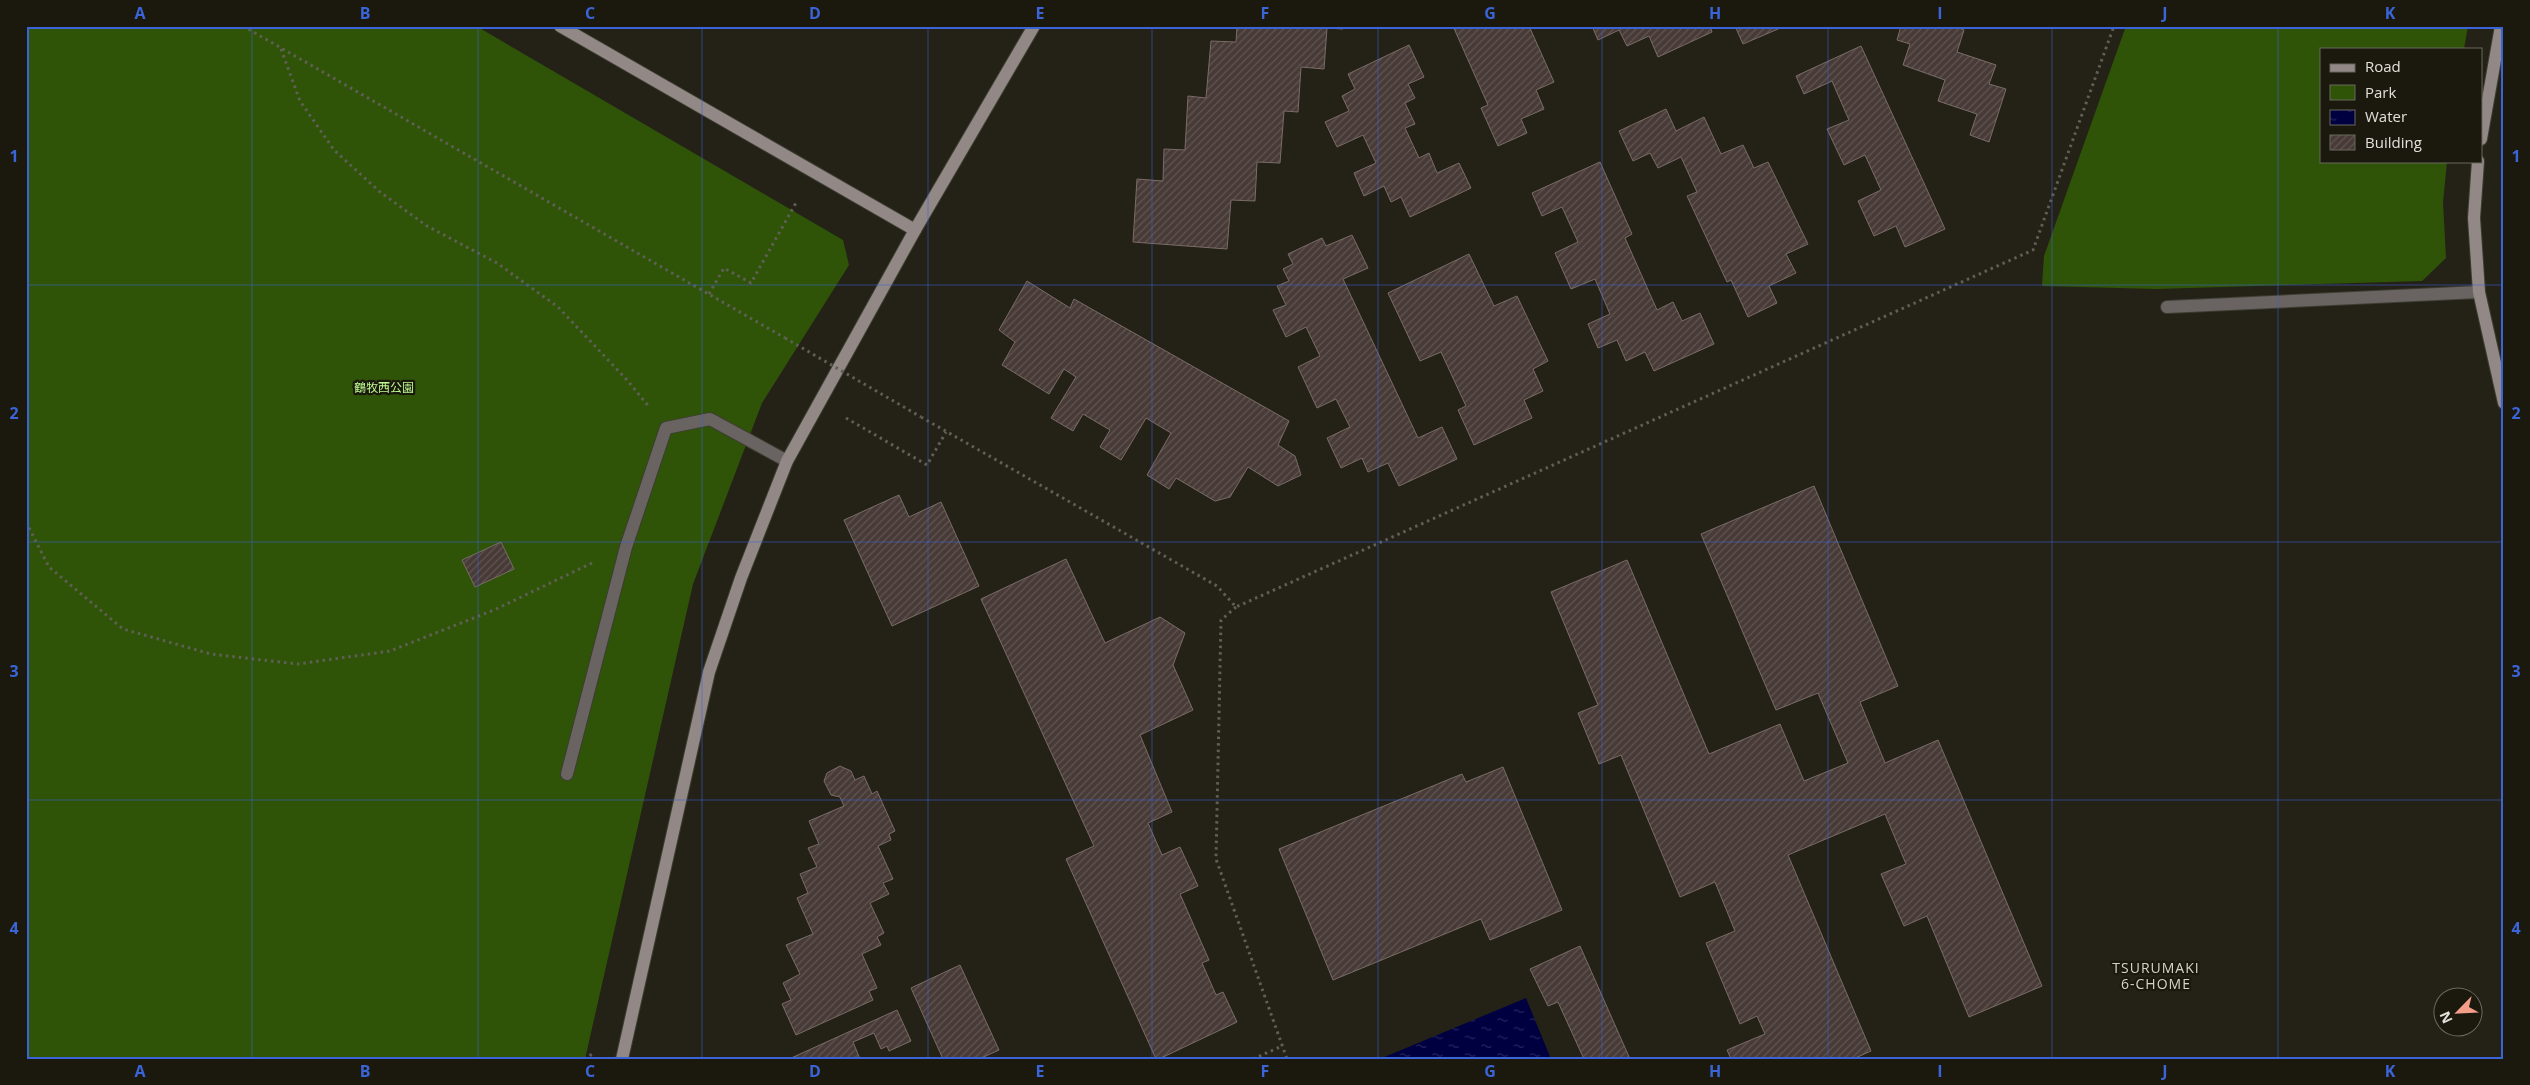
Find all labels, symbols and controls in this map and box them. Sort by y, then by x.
text: A [134,2,146,24]
text: B [360,2,370,24]
text: C [585,2,595,24]
text: D [809,2,821,24]
text: E [1036,2,1045,24]
text: F [1261,2,1269,24]
text: G [1484,2,1496,24]
text: H [1709,2,1721,24]
text: I [1937,2,1943,24]
text: J [2160,2,2168,24]
text: K [2385,2,2396,24]
legend [2320,48,2482,162]
text: Road [2365,56,2401,76]
text: Park [2365,82,2396,102]
text: Water [2365,106,2407,126]
text: Building [2365,132,2422,152]
text: 1 [9,145,19,167]
text: 1 [2511,145,2521,167]
park label: 鶴牧西公園 [354,379,414,396]
text: 2 [9,402,19,424]
text: 2 [2511,402,2521,424]
text: 3 [9,660,19,682]
text: 3 [2511,660,2521,682]
text: 4 [9,917,19,939]
text: 4 [2511,917,2521,939]
district label: TSURUMAKI 6-CHOME [2112,958,2200,993]
north arrow [2432,988,2482,1038]
text: N [2435,1008,2457,1027]
text: A [134,1060,146,1082]
text: B [360,1060,370,1082]
text: C [585,1060,595,1082]
text: D [809,1060,821,1082]
text: E [1036,1060,1045,1082]
text: F [1261,1060,1269,1082]
text: G [1484,1060,1496,1082]
text: H [1709,1060,1721,1082]
text: I [1937,1060,1943,1082]
text: J [2160,1060,2168,1082]
text: K [2385,1060,2396,1082]

